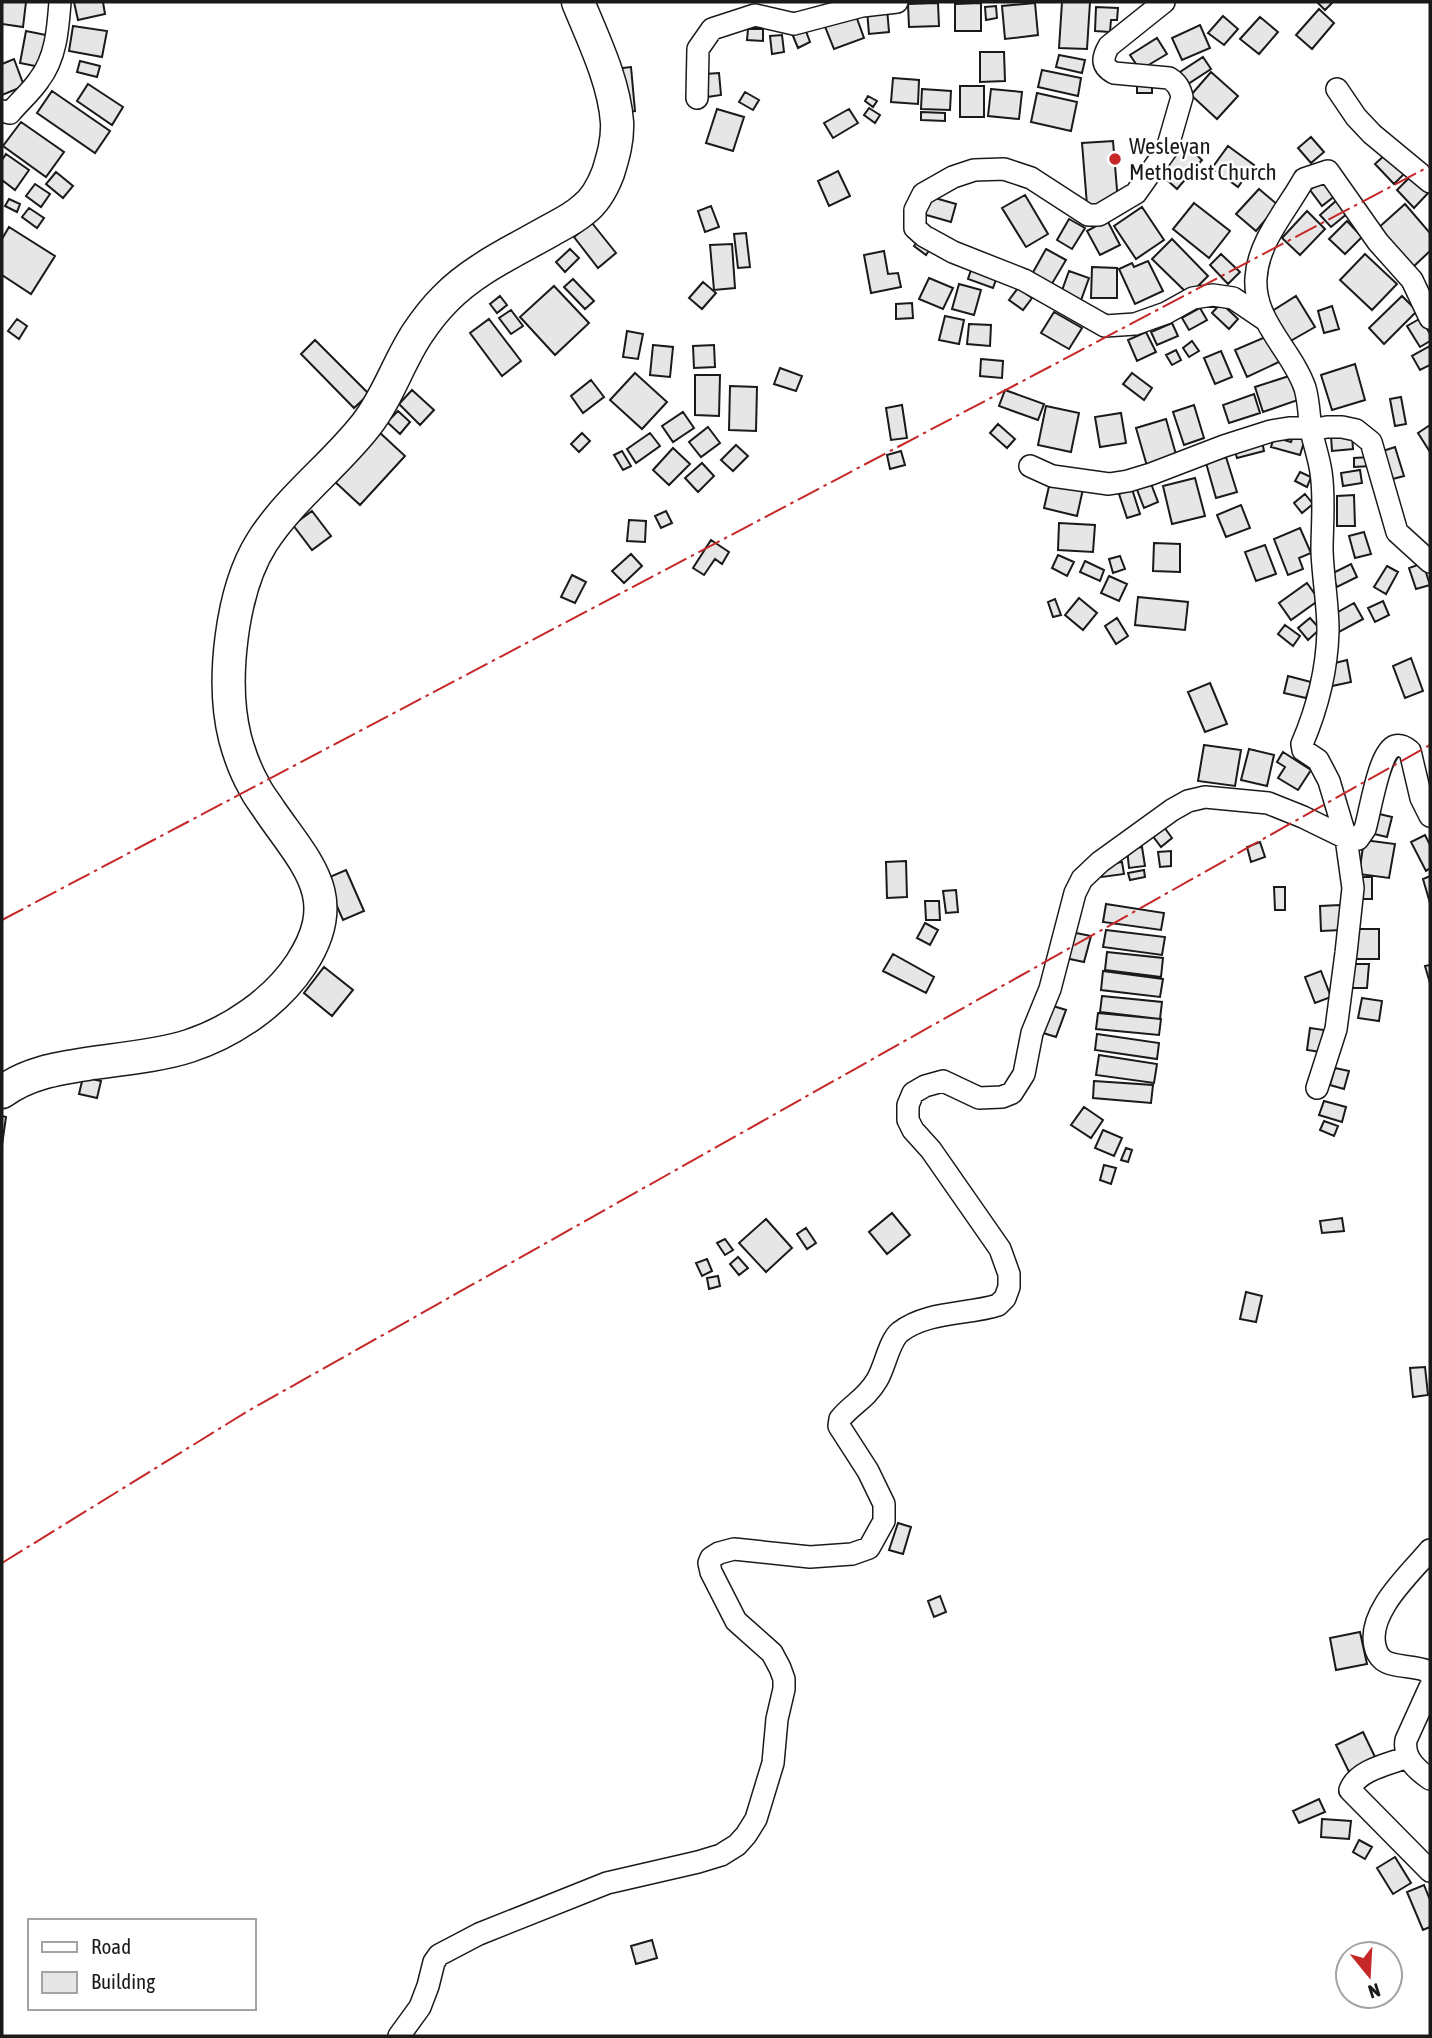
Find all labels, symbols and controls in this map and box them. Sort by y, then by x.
place label: Wesleyan Methodist Church [1129,133,1277,185]
marker: Wesleyan Methodist Church [1107,151,1123,167]
legend [28,1919,256,2010]
text: Road [91,1934,131,1958]
north arrow [1334,1940,1404,2010]
text: Building [91,1969,155,1993]
text: N [1366,1979,1383,2003]

